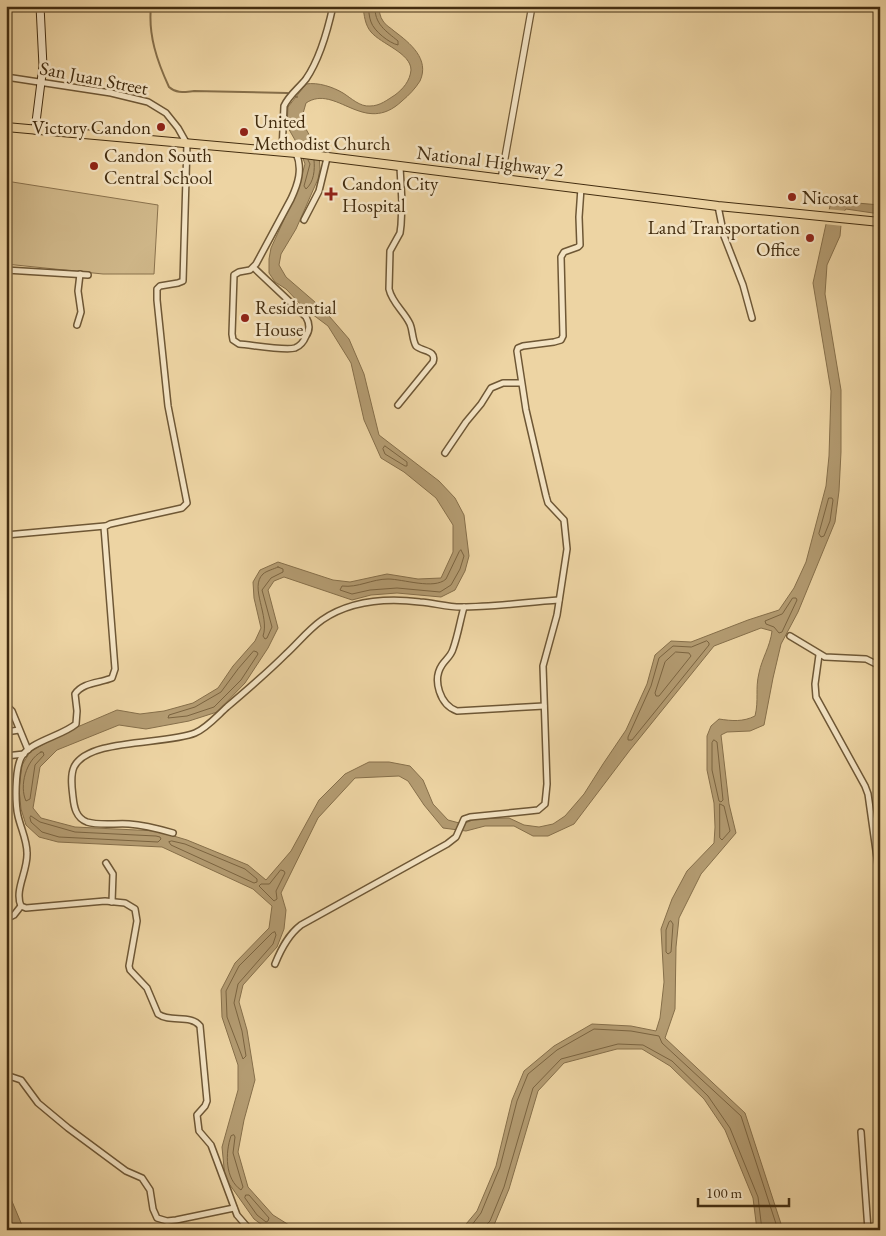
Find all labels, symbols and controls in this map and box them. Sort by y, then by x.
street label: San Juan Street [38,55,150,101]
place label: United Methodist Church [254,109,391,156]
place label: Victory Candon [32,115,151,140]
marker: Victory Candon [155,121,167,133]
marker: United Methodist Church [238,126,250,138]
street label: National Highway 2 [415,140,565,182]
place label: Candon South Central School [104,143,213,190]
marker: Candon South Central School [88,160,100,172]
place label: Candon City Hospital [342,171,439,218]
place label: Nicosat [802,185,858,210]
marker: Candon City Hospital [324,187,338,201]
marker: Nicosat [786,191,798,203]
place label: Land Transportation Office [648,215,800,262]
marker: Land Transportation Office [804,232,816,244]
place label: Residential House [255,295,337,342]
marker: Residential House [239,312,251,324]
scale bar [698,1176,790,1208]
text: 100 m [706,1183,743,1202]

